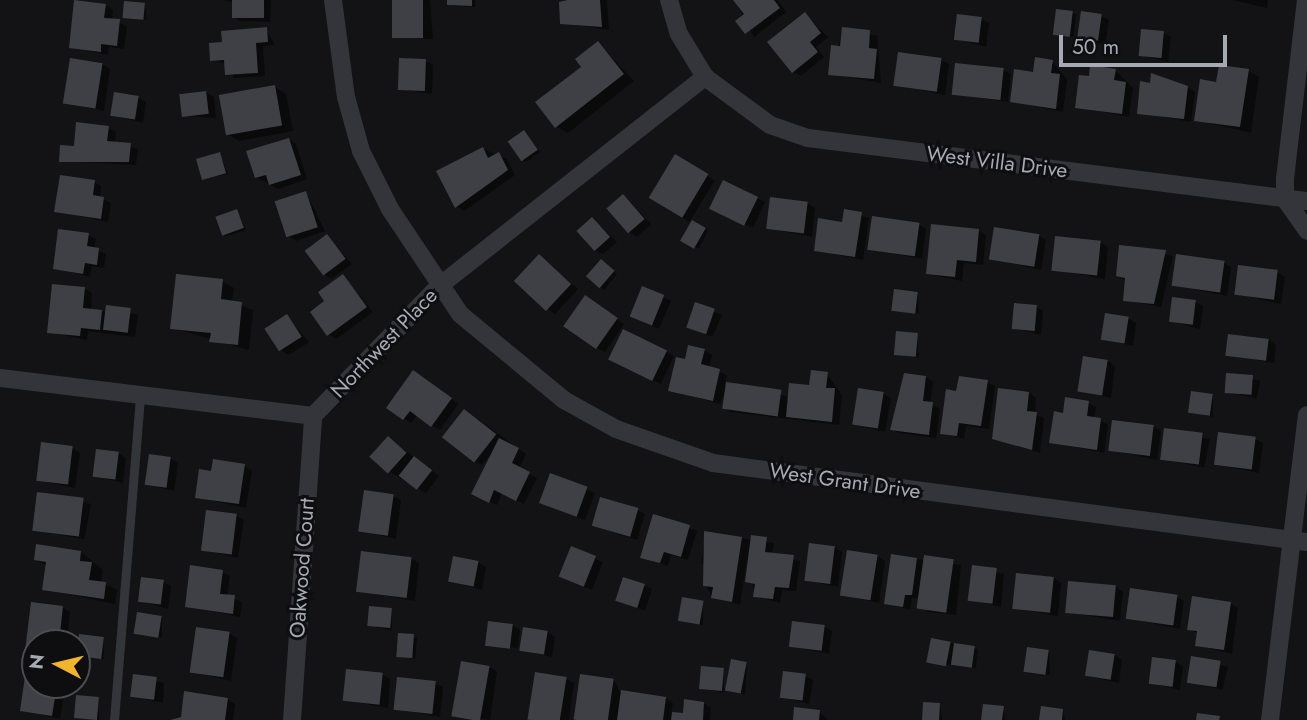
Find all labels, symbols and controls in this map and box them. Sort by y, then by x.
scale bar [1062,21,1230,65]
text: 50 m [1072,32,1119,62]
street label: West Villa Drive [925,141,1069,183]
street label: Northwest Place [325,283,443,403]
street label: West Grant Drive [768,458,922,504]
street label: Oakwood Court [285,497,319,639]
north arrow [21,629,91,699]
text: N [22,652,51,671]

